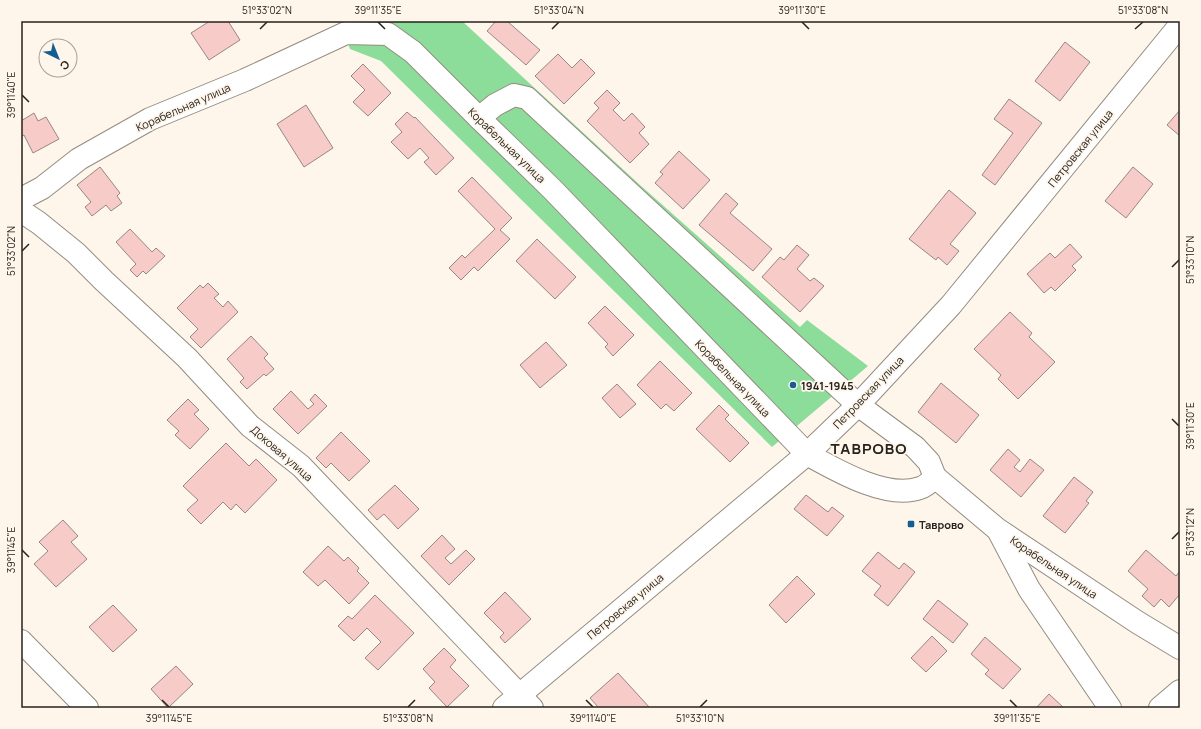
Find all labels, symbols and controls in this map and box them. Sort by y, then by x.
text: 51°33'02"N [242,3,292,17]
text: 39°11'35"E [354,3,402,17]
text: 51°33'04"N [534,3,584,17]
text: 39°11'30"E [778,3,826,17]
text: 51°33'08"N [1118,3,1168,17]
north arrow [38,38,78,78]
text: С [57,57,73,74]
text: 39°11'40"E [4,71,18,118]
street label: Корабельная улица [133,79,233,135]
street label: Корабельная улица [465,104,549,186]
street label: Петровская улица [1044,106,1116,190]
text: 51°33'02"N [4,226,18,276]
text: 51°33'10"N [1183,236,1197,284]
street label: Корабельная улица [692,336,774,420]
street label: Петровская улица [829,352,907,432]
place label: 1941-1945 [801,378,854,393]
marker: 1941-1945 [788,380,798,390]
text: 39°11'30"E [1183,402,1197,450]
street label: Доковая улица [248,422,316,484]
district label: ТАВРОВО [831,438,907,459]
text: 51°33'12"N [1183,508,1197,556]
place label: Таврово [919,517,964,532]
marker: Таврово [906,519,916,529]
text: 39°11'45"E [4,527,18,573]
street label: Корабельная улица [1007,532,1101,602]
street label: Петровская улица [584,570,666,642]
text: 39°11'45"E [146,711,192,725]
text: 51°33'08"N [383,711,433,725]
text: 39°11'40"E [570,711,617,725]
text: 51°33'10"N [676,711,724,725]
text: 39°11'35"E [993,711,1041,725]

